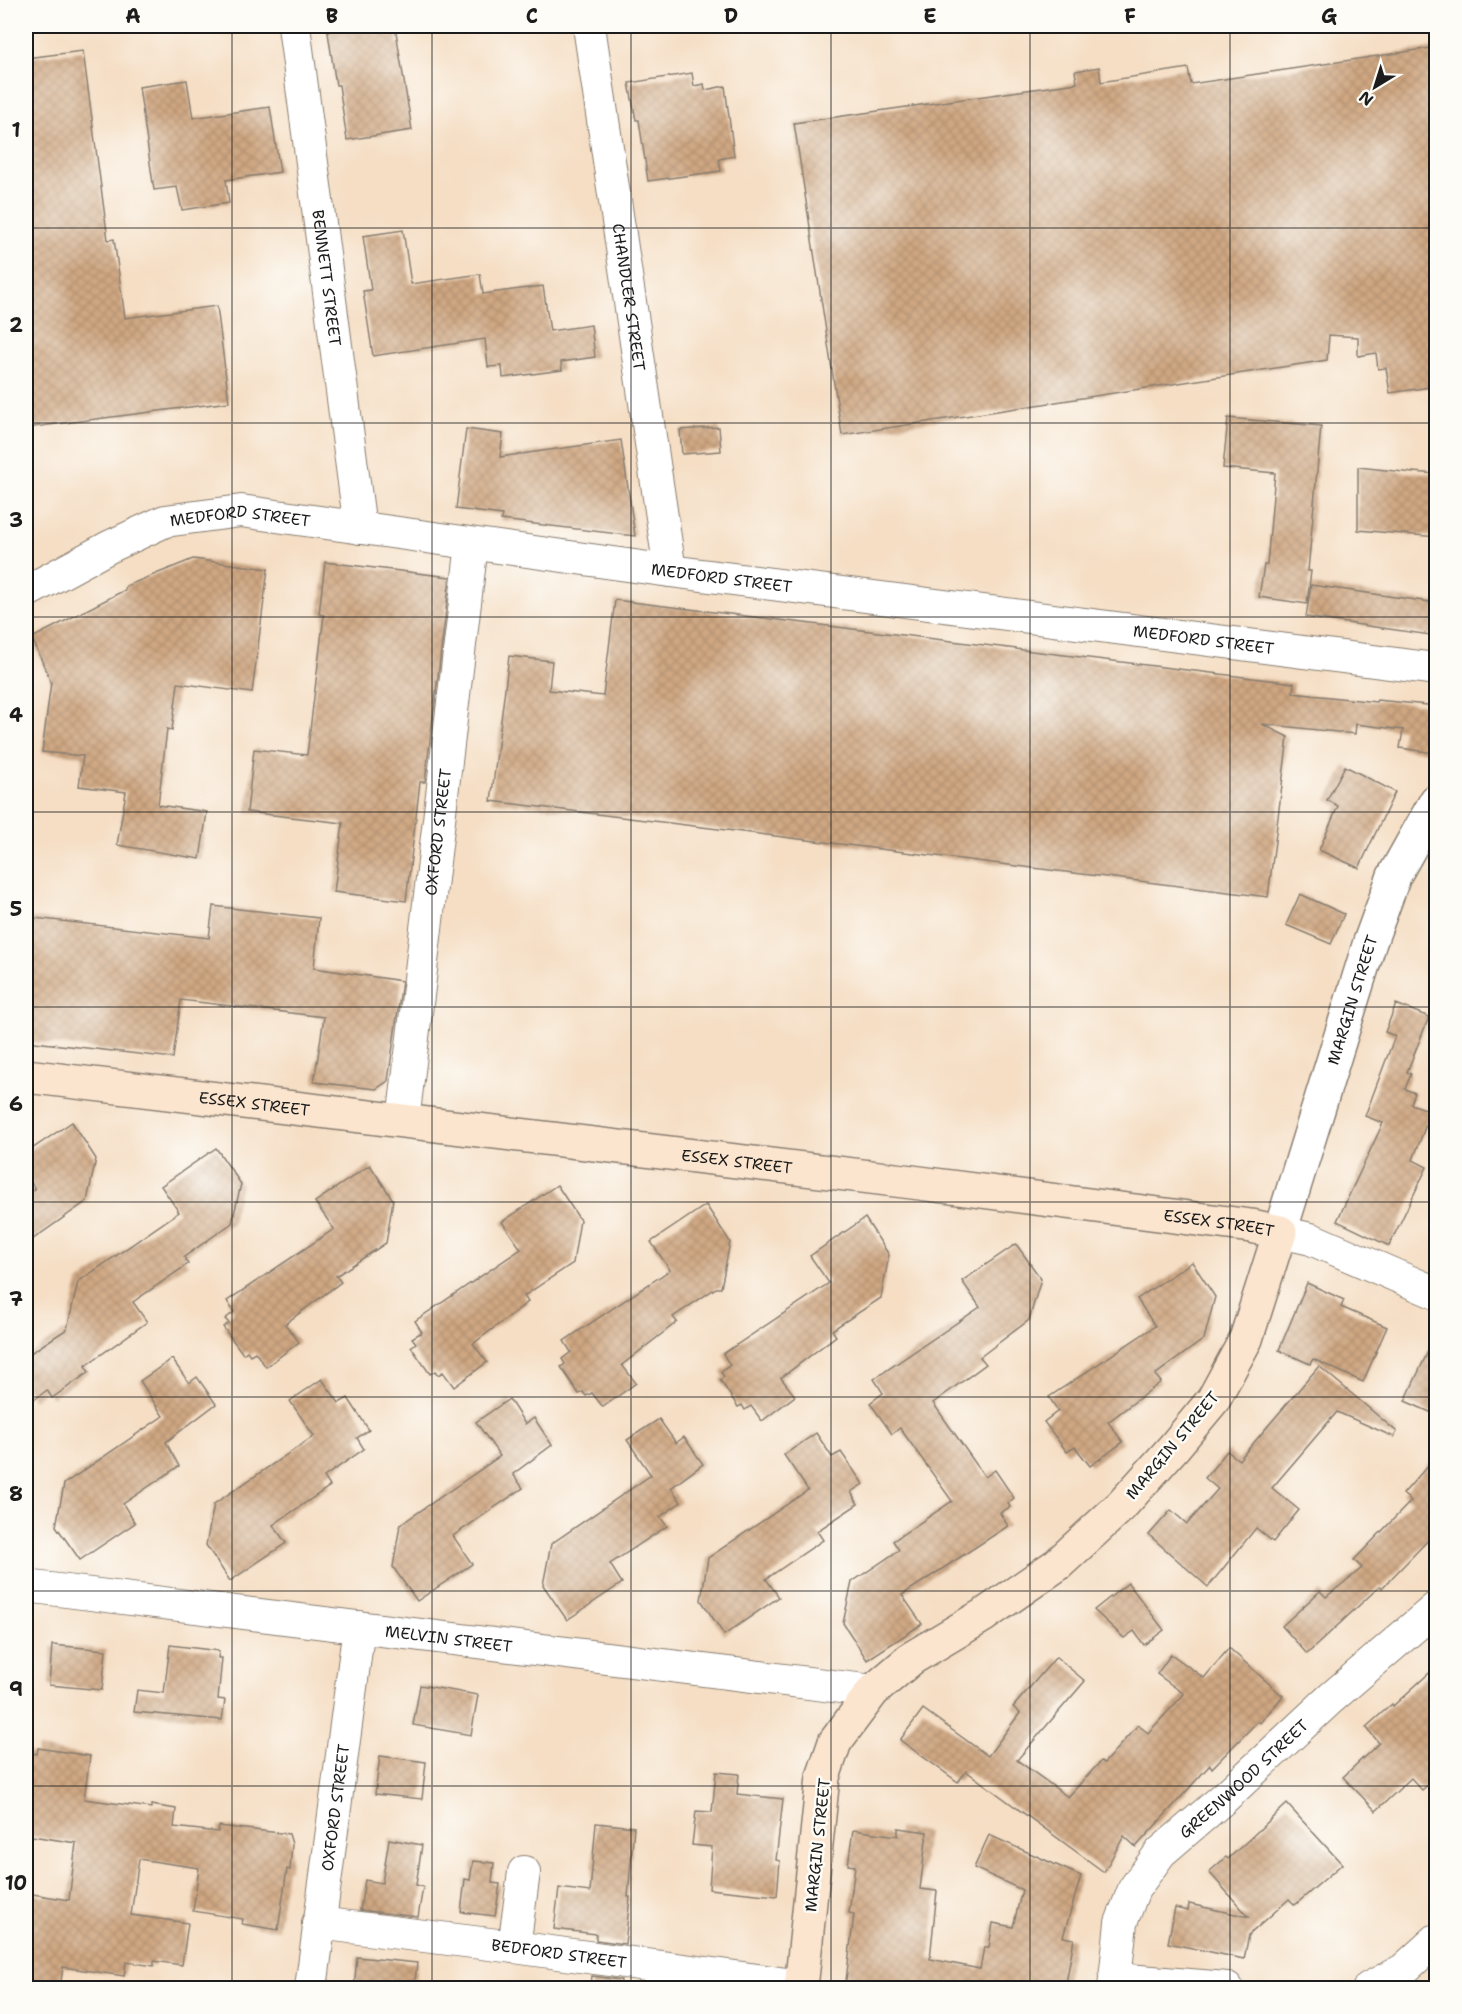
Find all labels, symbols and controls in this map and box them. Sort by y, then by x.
text: A [125,3,141,29]
text: B [326,3,338,29]
text: C [526,3,538,29]
text: D [724,3,738,29]
text: E [923,3,937,29]
text: F [1124,3,1136,29]
text: G [1321,3,1337,29]
north arrow [1345,57,1405,117]
text: N [1355,86,1378,111]
text: 1 [11,117,21,143]
street label: BENNETT STREET [307,208,346,347]
street label: CHANDLER STREET [607,222,650,372]
text: 2 [9,312,23,338]
street label: MEDFORD STREET [169,500,312,532]
text: 3 [9,507,23,533]
street label: MEDFORD STREET [650,558,793,598]
street label: MEDFORD STREET [1132,620,1275,659]
text: 4 [9,702,23,728]
street label: OXFORD STREET [420,767,456,897]
text: 5 [10,896,22,922]
street label: MARGIN STREET [1323,932,1383,1068]
street label: ESSEX STREET [198,1087,311,1121]
text: 6 [9,1091,23,1117]
street label: ESSEX STREET [680,1144,794,1179]
street label: ESSEX STREET [1162,1205,1276,1242]
text: 7 [9,1286,23,1312]
street label: MARGIN STREET [1121,1387,1224,1504]
text: 8 [9,1481,23,1507]
street label: MELVIN STREET [384,1621,514,1657]
text: 9 [9,1676,23,1702]
street label: GREENWOOD STREET [1175,1715,1313,1843]
street label: OXFORD STREET [317,1743,354,1872]
street label: MARGIN STREET [800,1777,835,1913]
text: 10 [5,1870,27,1896]
street label: BEDFORD STREET [490,1934,628,1973]

